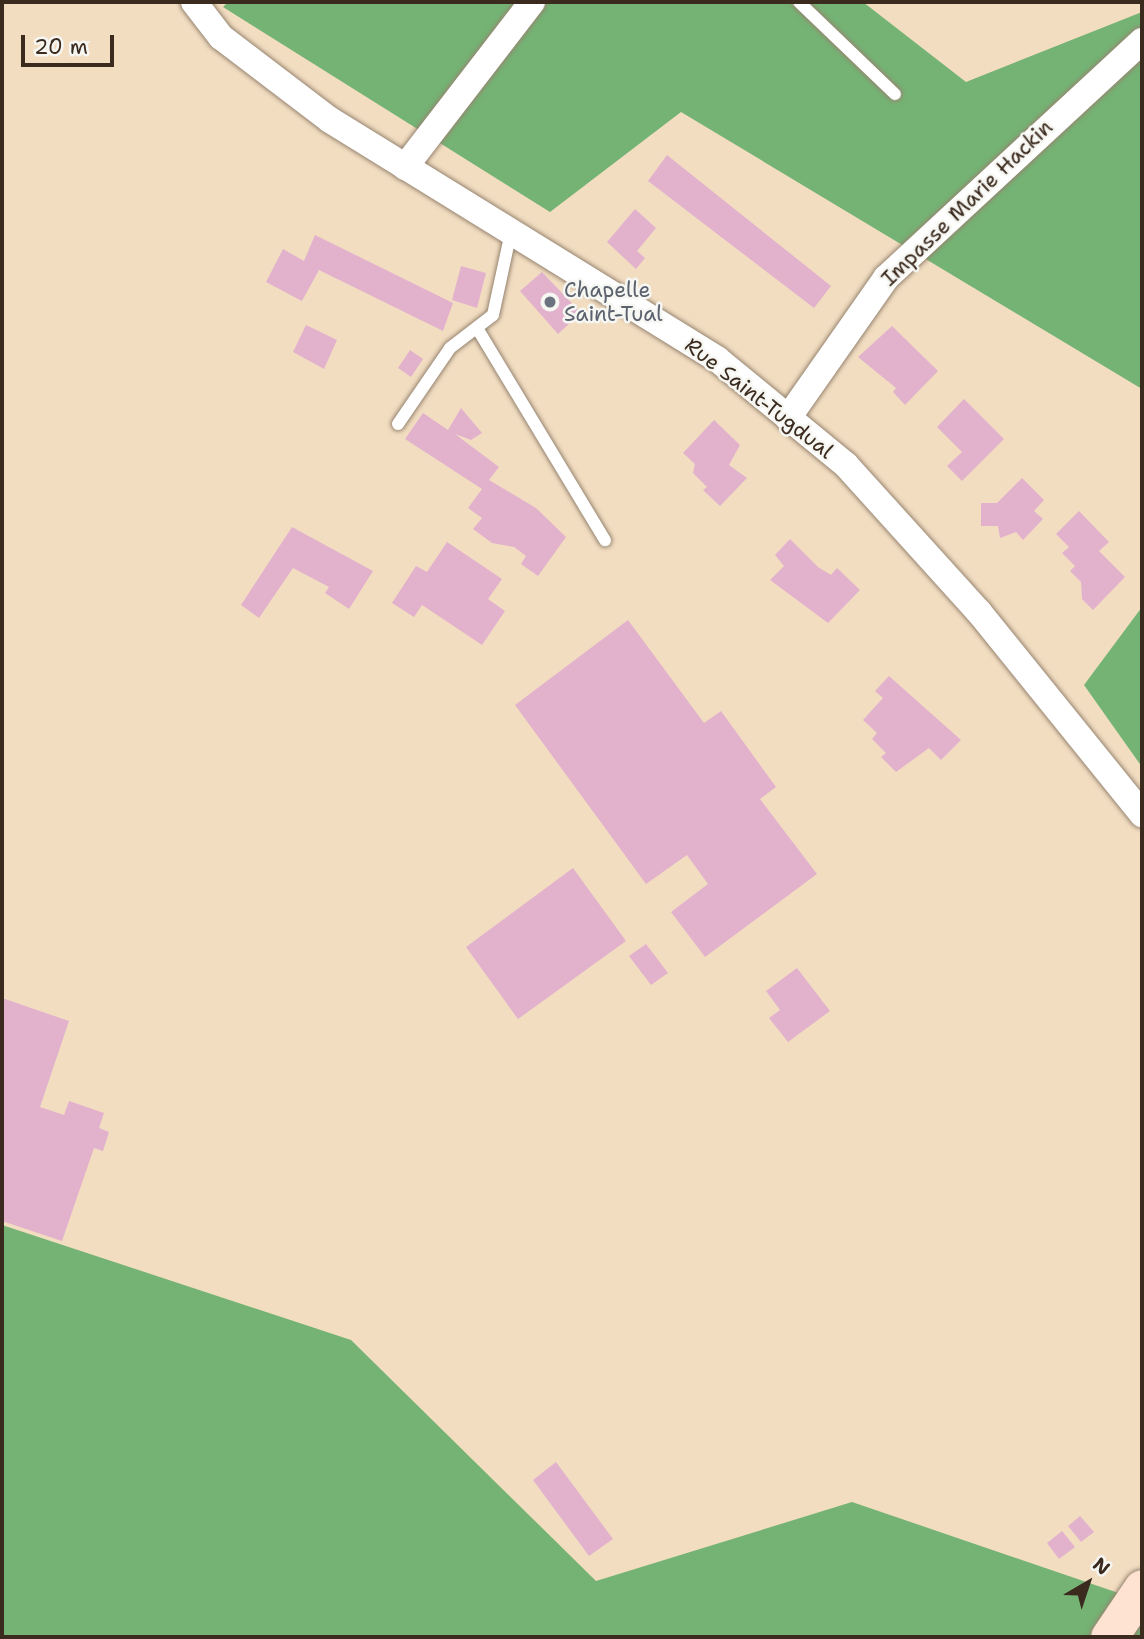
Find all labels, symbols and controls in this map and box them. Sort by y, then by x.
scale bar [24,21,117,65]
text: 20 m [34,33,88,61]
street label: Impasse Marie Hackin [876,115,1058,291]
place label: Chapelle Saint-Tual [564,277,663,327]
marker: Chapelle Saint-Tual [542,294,558,310]
street label: Rue Saint-Tugdual [680,332,838,464]
north arrow [1053,1548,1123,1618]
text: N [1088,1552,1115,1581]

